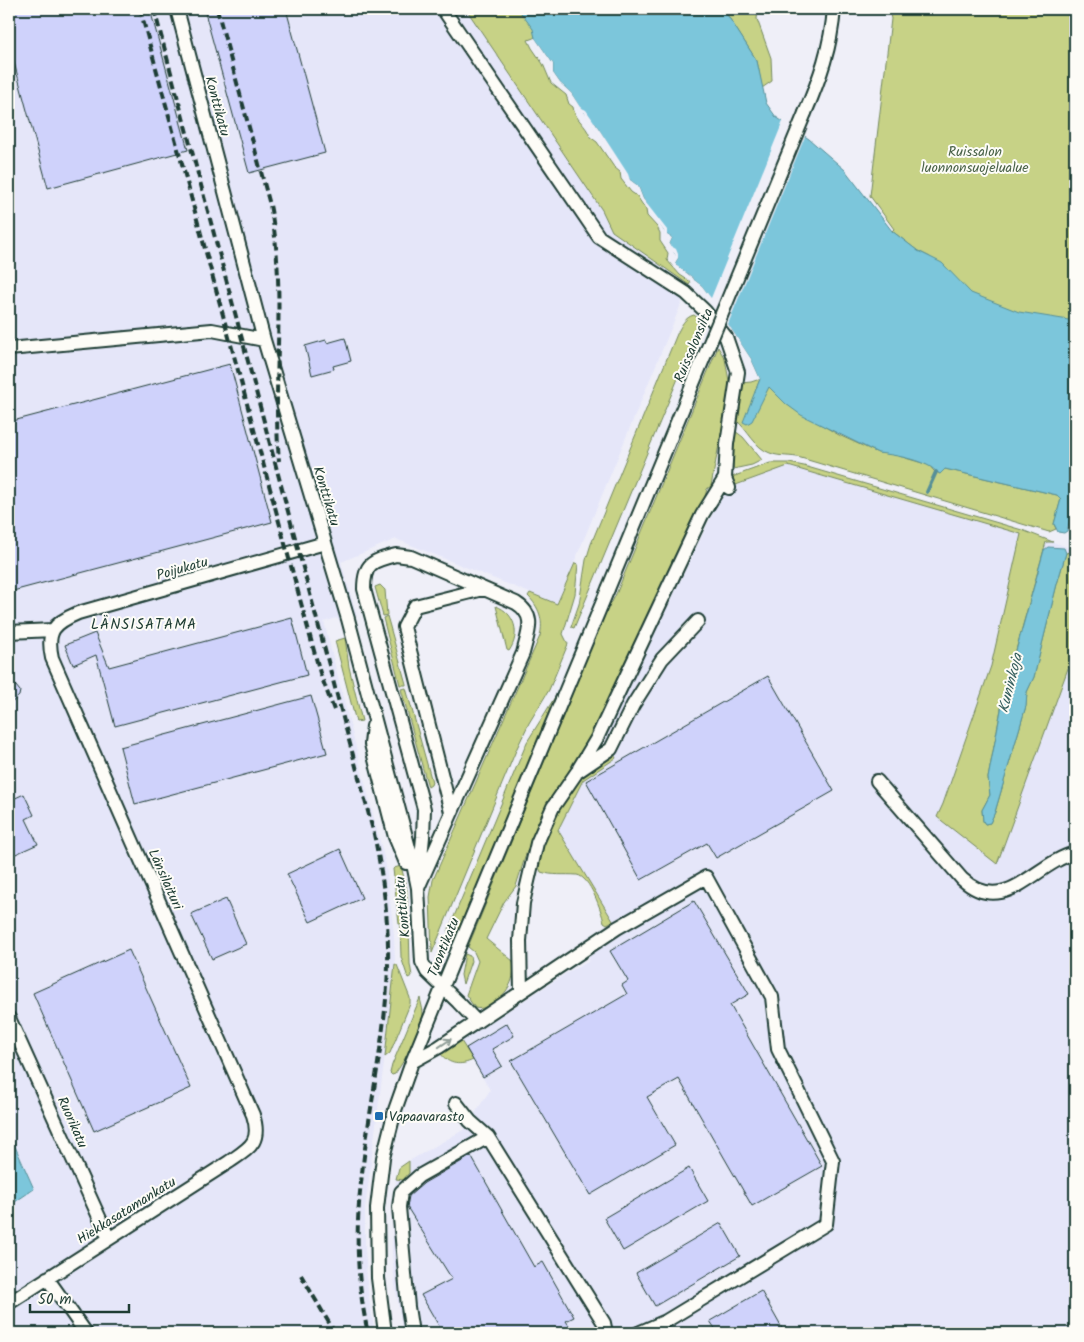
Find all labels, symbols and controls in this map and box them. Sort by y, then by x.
street label: Konttikatu [198,74,236,139]
park label: Ruissalon luonnonsuojelualue [921,141,1029,179]
street label: Ruissalonsilta [668,305,719,386]
street label: Konttikatu [307,464,346,529]
street label: Poijukatu [154,551,211,587]
district label: LÄNSISATAMA [91,613,197,637]
water label: Kuninkoja [992,650,1030,715]
street label: Länsilaituri [142,845,189,914]
street label: Konttikatu [389,875,417,939]
street label: Tuontikatu [422,914,466,980]
one-way arrow [438,1038,452,1048]
street label: Ruorikatu [51,1093,93,1152]
place label: Vapaavarasto [389,1106,464,1128]
marker: Vapaavarasto [373,1110,385,1122]
street label: Hiekkasatamankatu [72,1171,181,1250]
scale bar [30,1282,129,1314]
text: 50 m [38,1288,72,1312]

